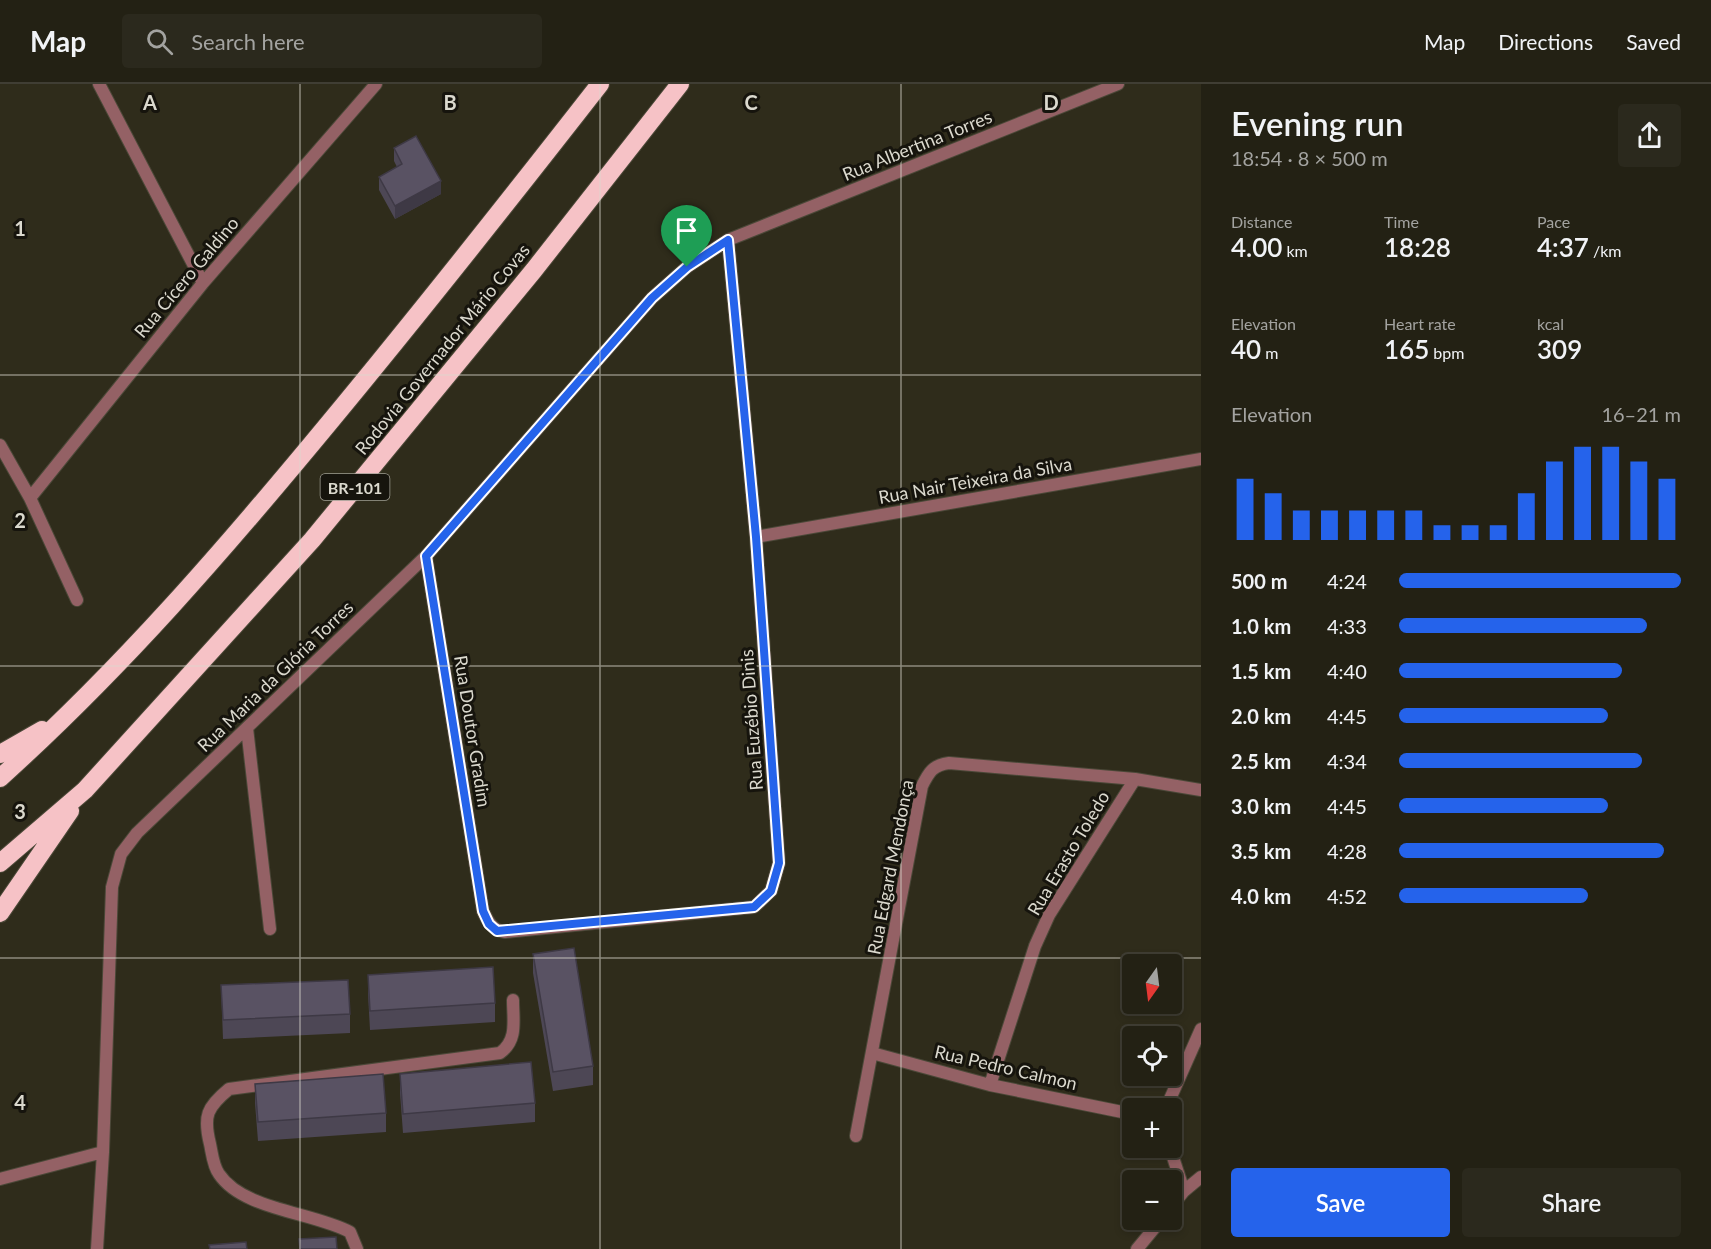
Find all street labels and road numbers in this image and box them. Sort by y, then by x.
street label: Rua Albertina Torres [839,105,995,185]
street label: Rua Cícero Galdino [129,212,243,342]
street label: Rodovia Governador Mário Covas [350,239,534,459]
street label: Rua Nair Teixeira da Silva [877,452,1073,508]
road number: BR-101 [320,474,389,500]
street label: Rua Maria da Glória Torres [193,596,358,756]
street label: Rua Euzébio Dinis [735,649,767,791]
street label: Rua Doutor Gradim [450,654,496,808]
street label: Rua Edgard Mendonça [862,778,918,956]
street label: Rua Erasto Toledo [1022,787,1114,919]
street label: Rua Pedro Calmon [933,1040,1079,1094]

